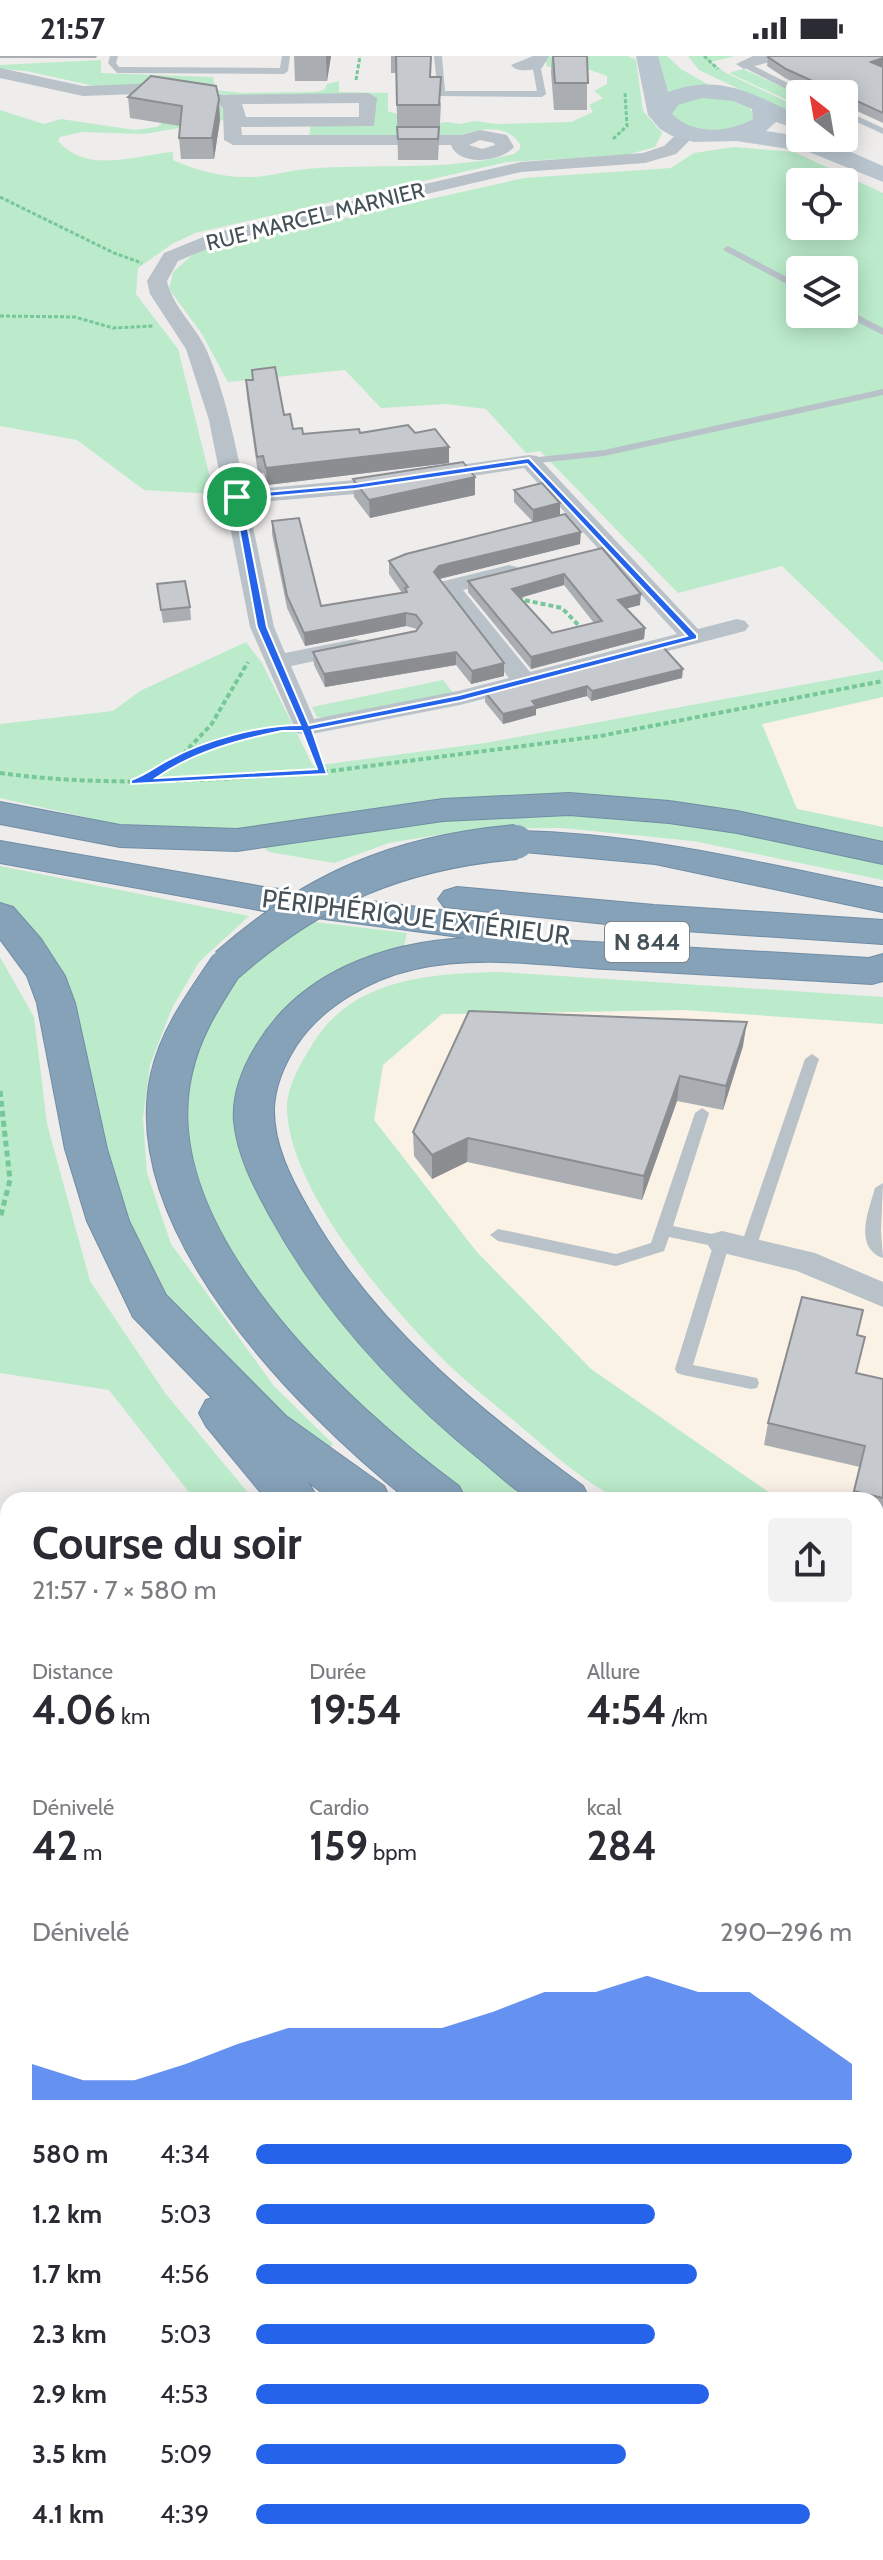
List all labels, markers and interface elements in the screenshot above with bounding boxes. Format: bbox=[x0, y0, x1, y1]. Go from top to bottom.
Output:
text: 21:57 bbox=[40, 10, 105, 47]
north arrow bbox=[786, 80, 858, 152]
map controls bbox=[786, 80, 858, 328]
button: locate bbox=[786, 168, 858, 240]
street label: RUE MARCEL MARNIER bbox=[203, 176, 427, 257]
button: layers bbox=[786, 256, 858, 328]
pin bbox=[203, 463, 271, 531]
icon: arrive bbox=[215, 475, 259, 519]
street label: PÉRIPHÉRIQUE EXTÉRIEUR bbox=[260, 882, 572, 952]
road number: N 844 bbox=[605, 922, 689, 962]
text: Course du soir bbox=[32, 1517, 302, 1570]
button: share bbox=[768, 1518, 852, 1602]
text: 21:57 · 7 × 580 m bbox=[32, 1574, 217, 1606]
text: Distance bbox=[32, 1658, 113, 1685]
text: Durée bbox=[309, 1658, 366, 1685]
text: Allure bbox=[587, 1658, 640, 1685]
text: 4.06 bbox=[32, 1685, 116, 1734]
text: 19:54 bbox=[309, 1685, 402, 1734]
text: 4:54 bbox=[587, 1685, 667, 1734]
text: km bbox=[116, 1703, 150, 1730]
text: /km bbox=[667, 1703, 708, 1730]
text: Dénivelé bbox=[32, 1794, 114, 1821]
text: Cardio bbox=[309, 1794, 369, 1821]
text: kcal bbox=[587, 1794, 622, 1821]
text: 42 bbox=[32, 1821, 78, 1870]
text: 159 bbox=[309, 1821, 368, 1870]
text: 284 bbox=[587, 1821, 657, 1870]
text: m bbox=[78, 1839, 102, 1866]
text: bpm bbox=[368, 1839, 417, 1866]
text: Dénivelé bbox=[32, 1916, 129, 1948]
text: 290–296 m bbox=[720, 1916, 852, 1948]
text: 580 m bbox=[32, 2138, 108, 2170]
text: 4:34 bbox=[160, 2138, 210, 2170]
text: 1.2 km bbox=[32, 2198, 102, 2230]
text: 5:03 bbox=[160, 2198, 212, 2230]
text: 1.7 km bbox=[32, 2258, 102, 2290]
text: 4:56 bbox=[160, 2258, 209, 2290]
text: 2.3 km bbox=[32, 2318, 107, 2350]
text: 5:03 bbox=[160, 2318, 212, 2350]
text: 2.9 km bbox=[32, 2378, 107, 2410]
text: 4:53 bbox=[160, 2378, 209, 2410]
text: 3.5 km bbox=[32, 2438, 107, 2470]
text: 5:09 bbox=[160, 2438, 212, 2470]
text: 4.1 km bbox=[32, 2498, 104, 2530]
text: 4:39 bbox=[160, 2498, 209, 2530]

